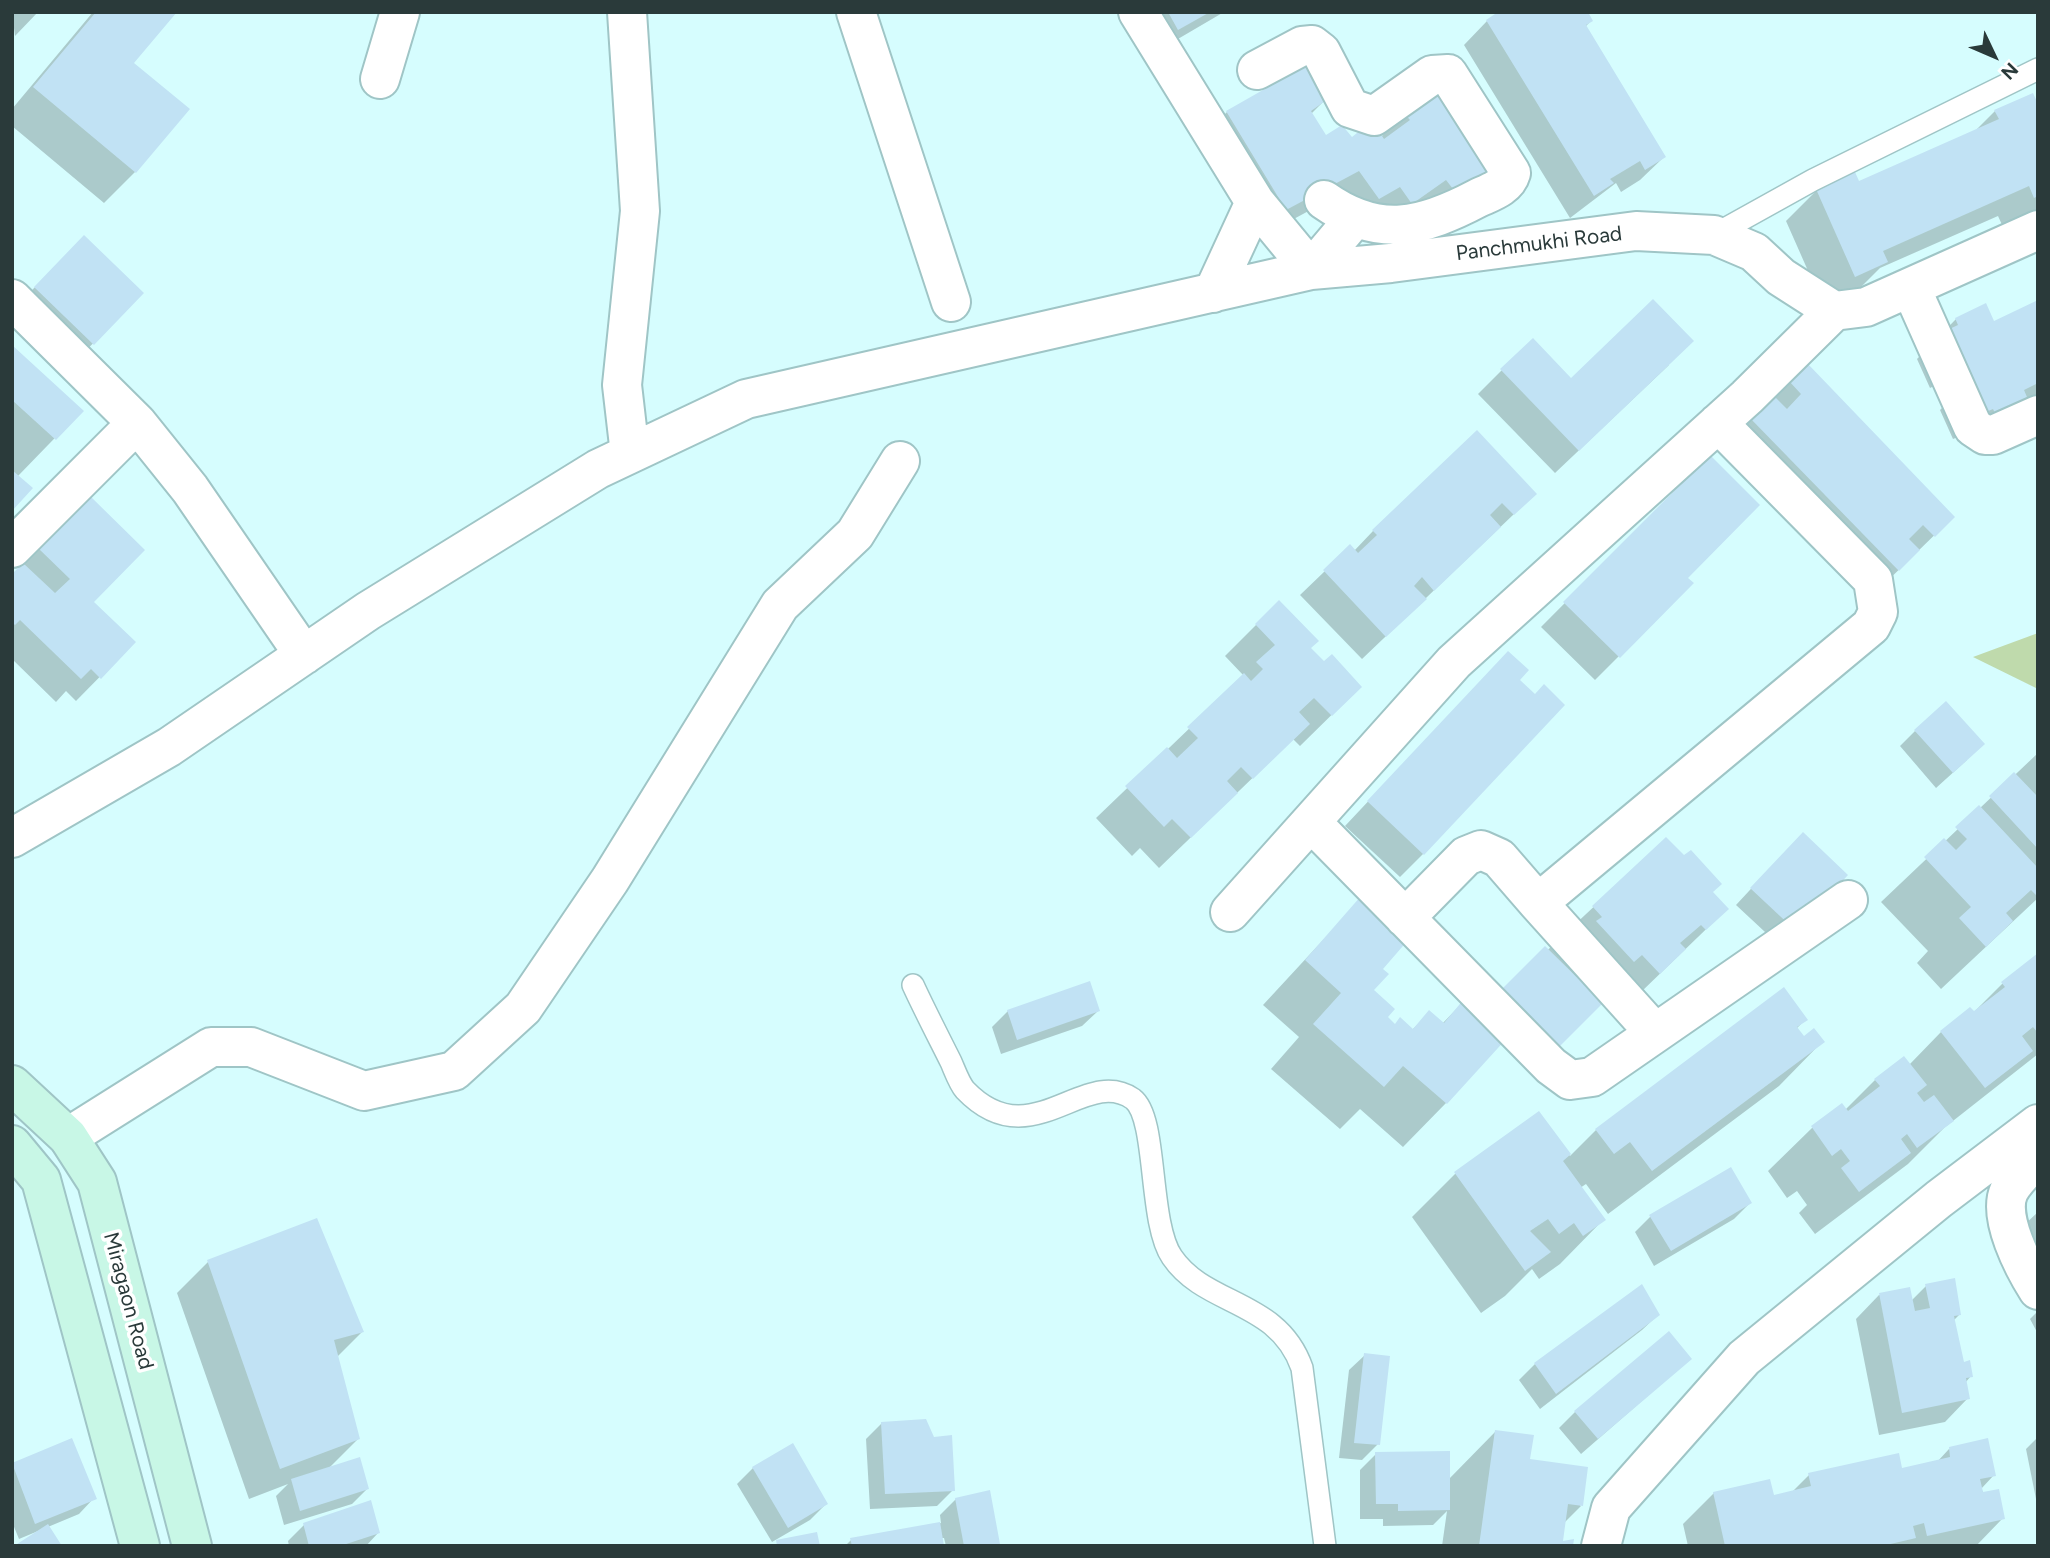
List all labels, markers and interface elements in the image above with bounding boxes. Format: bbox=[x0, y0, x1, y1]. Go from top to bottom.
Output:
north arrow bbox=[1959, 21, 2029, 91]
text: N bbox=[1996, 58, 2023, 84]
street label: Panchmukhi Road bbox=[1454, 221, 1624, 267]
street label: Miragaon Road bbox=[98, 1230, 158, 1372]

